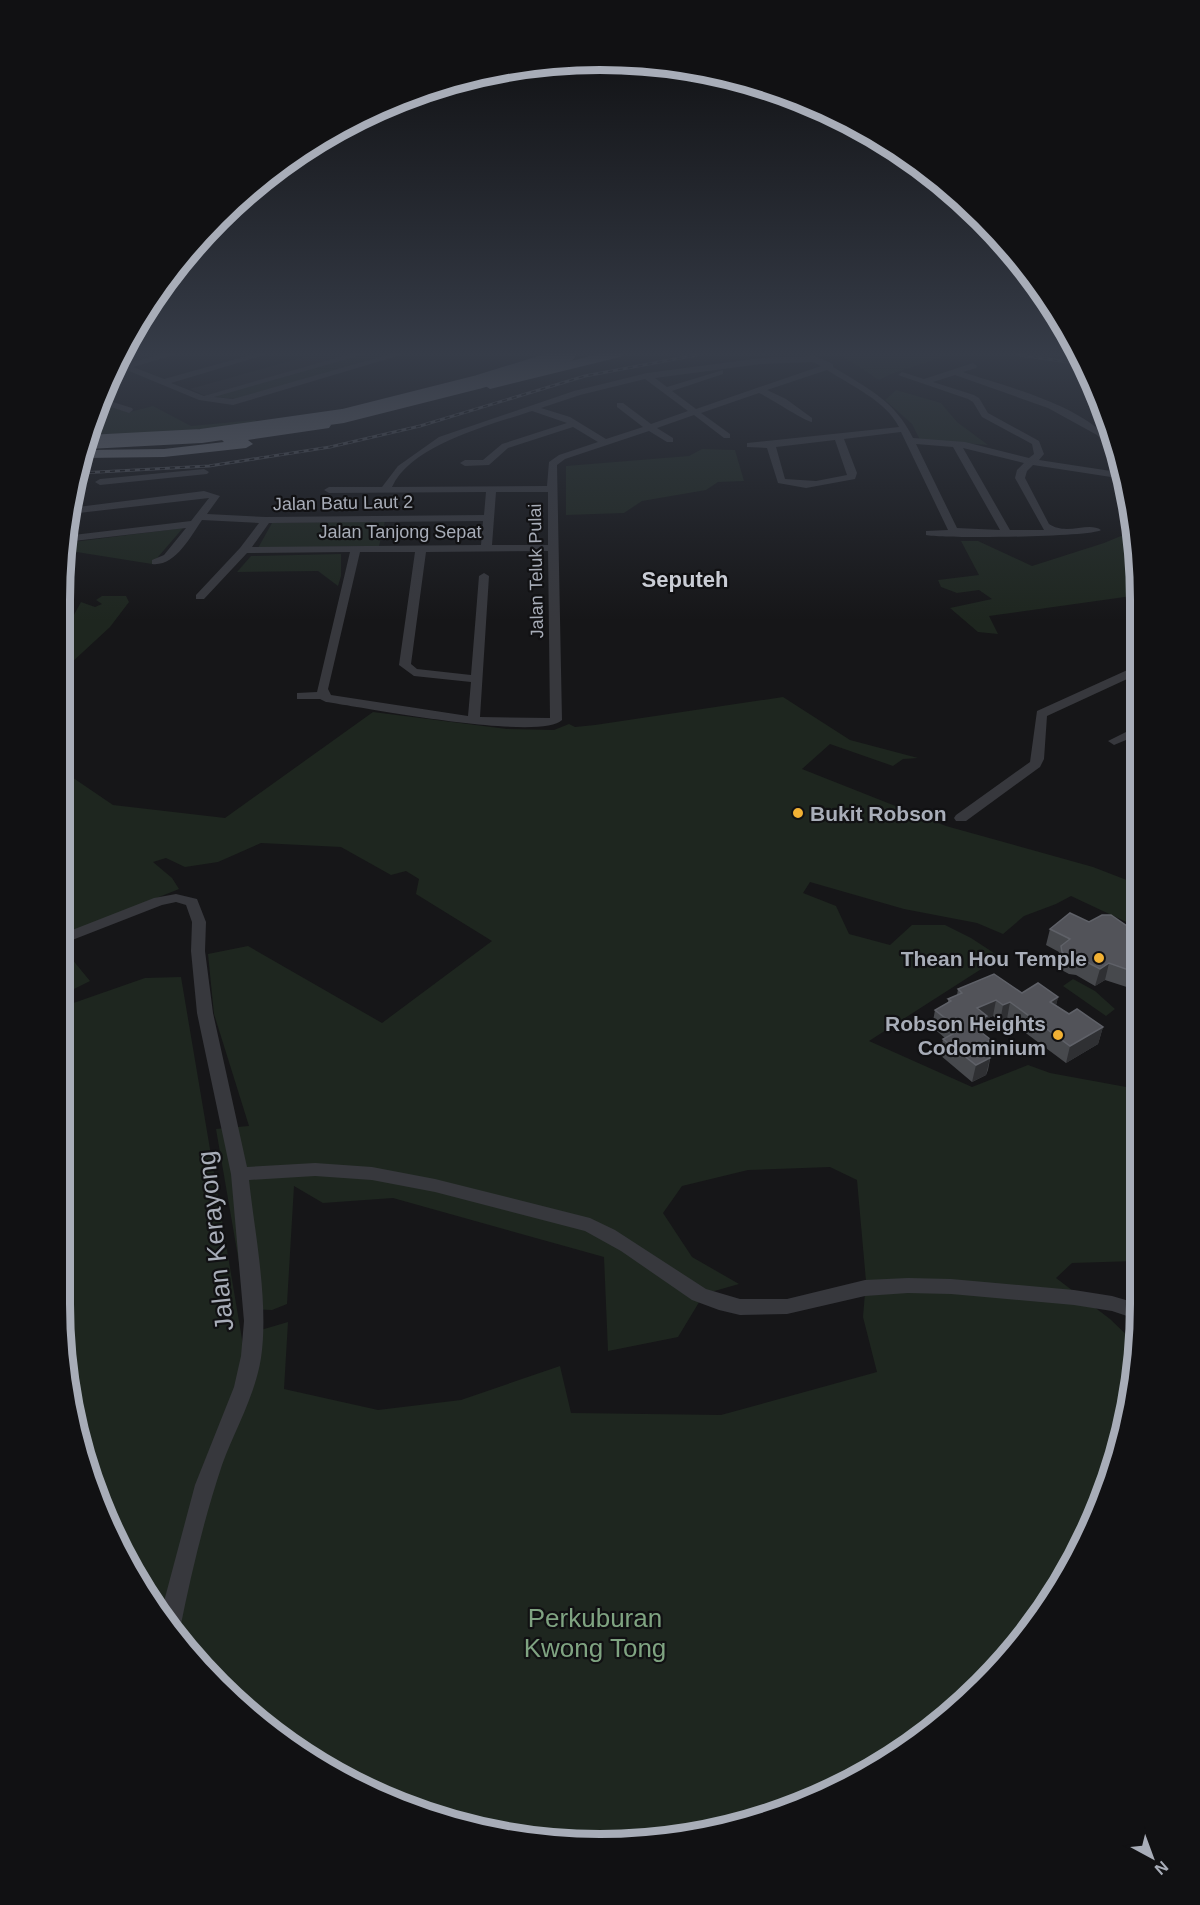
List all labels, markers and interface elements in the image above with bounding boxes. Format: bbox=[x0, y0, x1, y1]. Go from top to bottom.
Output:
street label: Jalan Batu Laut 2 bbox=[273, 492, 413, 514]
street label: Jalan Teluk Pulai bbox=[525, 503, 547, 639]
street label: Jalan Tanjong Sepat bbox=[319, 522, 481, 542]
district label: Seputeh bbox=[642, 567, 728, 592]
place label: Bukit Robson bbox=[810, 802, 947, 825]
marker: Bukit Robson bbox=[791, 806, 805, 820]
place label: Thean Hou Temple bbox=[901, 947, 1087, 970]
marker: Thean Hou Temple bbox=[1092, 951, 1106, 965]
place label: Robson Heights Codominium bbox=[885, 1012, 1046, 1059]
marker: Robson Heights Codominium bbox=[1051, 1028, 1065, 1042]
street label: Jalan Kerayong bbox=[191, 1150, 239, 1332]
park label: Perkuburan Kwong Tong bbox=[524, 1603, 666, 1663]
north arrow bbox=[1122, 1827, 1182, 1887]
text: N bbox=[1152, 1858, 1171, 1878]

